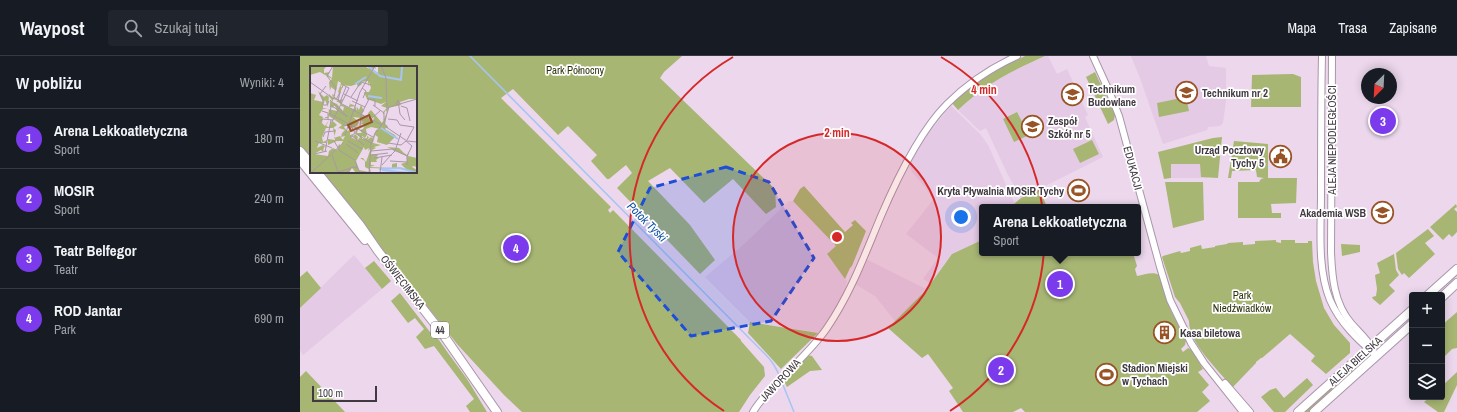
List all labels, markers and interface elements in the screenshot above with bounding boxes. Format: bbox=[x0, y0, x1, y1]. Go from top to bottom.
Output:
search box bbox=[108, 10, 388, 46]
text: Waypost bbox=[20, 15, 84, 41]
icon: search bbox=[122, 17, 144, 39]
text: Szukaj tutaj bbox=[154, 17, 218, 38]
text: Mapa bbox=[1287, 19, 1316, 37]
text: Trasa bbox=[1338, 19, 1367, 37]
text: Zapisane bbox=[1389, 19, 1437, 37]
park label: Park Północny bbox=[546, 63, 605, 77]
inset map bbox=[310, 66, 417, 173]
north arrow bbox=[1361, 68, 1397, 104]
text: W pobliżu bbox=[16, 71, 82, 94]
text: Wyniki: 4 bbox=[240, 74, 284, 91]
school or university icon: Technikum nr 2 bbox=[1173, 80, 1199, 106]
text: 4 min bbox=[971, 82, 997, 98]
school or university icon: Technikum Budowlane bbox=[1059, 82, 1085, 108]
place label: Technikum Budowlane bbox=[1088, 82, 1136, 109]
street label: ALEJA NIEPODLEGŁOŚCI bbox=[1325, 85, 1339, 196]
place label: Technikum nr 2 bbox=[1202, 86, 1268, 100]
pin: 3 bbox=[1370, 106, 1396, 136]
school or university icon: Zespół Szkół nr 5 bbox=[1020, 114, 1046, 140]
place label: Zespół Szkół nr 5 bbox=[1048, 114, 1091, 141]
text: Arena Lekkoatletyczna bbox=[54, 120, 187, 141]
text: 2 min bbox=[824, 125, 850, 141]
text: 1 bbox=[26, 130, 32, 147]
text: 180 m bbox=[254, 130, 284, 147]
text: Sport bbox=[54, 141, 79, 158]
place label: Urząd Pocztowy Tychy 5 bbox=[1195, 143, 1264, 170]
public building icon: Urząd Pocztowy Tychy 5 bbox=[1267, 143, 1293, 169]
street label: EDUKACJI bbox=[1120, 145, 1146, 191]
sports icon: Kryta Pływalnia MOSiR Tychy bbox=[1066, 178, 1092, 204]
text: MOSIR bbox=[54, 180, 94, 201]
place label: Kryta Pływalnia MOSiR Tychy bbox=[937, 184, 1064, 198]
text: 2 bbox=[26, 190, 32, 207]
text: 240 m bbox=[254, 190, 284, 207]
water label: Potok Tyski bbox=[623, 198, 671, 246]
school or university icon: Akademia WSB bbox=[1369, 200, 1395, 226]
text: Sport bbox=[54, 201, 79, 218]
popup bbox=[979, 204, 1141, 256]
place label: Akademia WSB bbox=[1300, 206, 1366, 220]
your location bbox=[951, 207, 971, 227]
text: Arena Lekkoatletyczna bbox=[993, 211, 1127, 232]
centre of rings bbox=[830, 230, 844, 244]
text: Sport bbox=[993, 232, 1019, 249]
pin: 4 bbox=[503, 233, 529, 263]
text: Teatr Belfegor bbox=[54, 240, 137, 261]
text: 3 bbox=[26, 250, 32, 267]
text: 660 m bbox=[254, 250, 284, 267]
street label: OŚWIĘCIMSKA bbox=[378, 252, 429, 313]
text: Teatr bbox=[54, 261, 78, 278]
pin: 1 bbox=[1047, 269, 1073, 299]
park label: Park Niedźwiadków bbox=[1213, 288, 1272, 315]
map controls bbox=[1409, 292, 1445, 400]
button: + bbox=[1409, 292, 1445, 328]
text: ROD Jantar bbox=[54, 300, 122, 321]
text: 4 bbox=[26, 310, 32, 327]
text: 690 m bbox=[254, 310, 284, 327]
building icon: Kasa biletowa bbox=[1152, 320, 1178, 346]
text: Park bbox=[54, 321, 76, 338]
road number: 44 bbox=[431, 322, 449, 338]
place label: Kasa biletowa bbox=[1180, 326, 1240, 340]
button: − bbox=[1409, 328, 1445, 364]
street label: ALEJA BIELSKA bbox=[1325, 333, 1385, 389]
street label: JAWOROWA bbox=[757, 355, 804, 404]
pin: 2 bbox=[988, 355, 1014, 385]
sports icon: Stadion Miejski w Tychach bbox=[1093, 361, 1119, 387]
place label: Stadion Miejski w Tychach bbox=[1122, 361, 1188, 388]
button: layers bbox=[1409, 364, 1445, 400]
scale bar bbox=[312, 384, 377, 403]
text: 100 m bbox=[318, 386, 343, 400]

